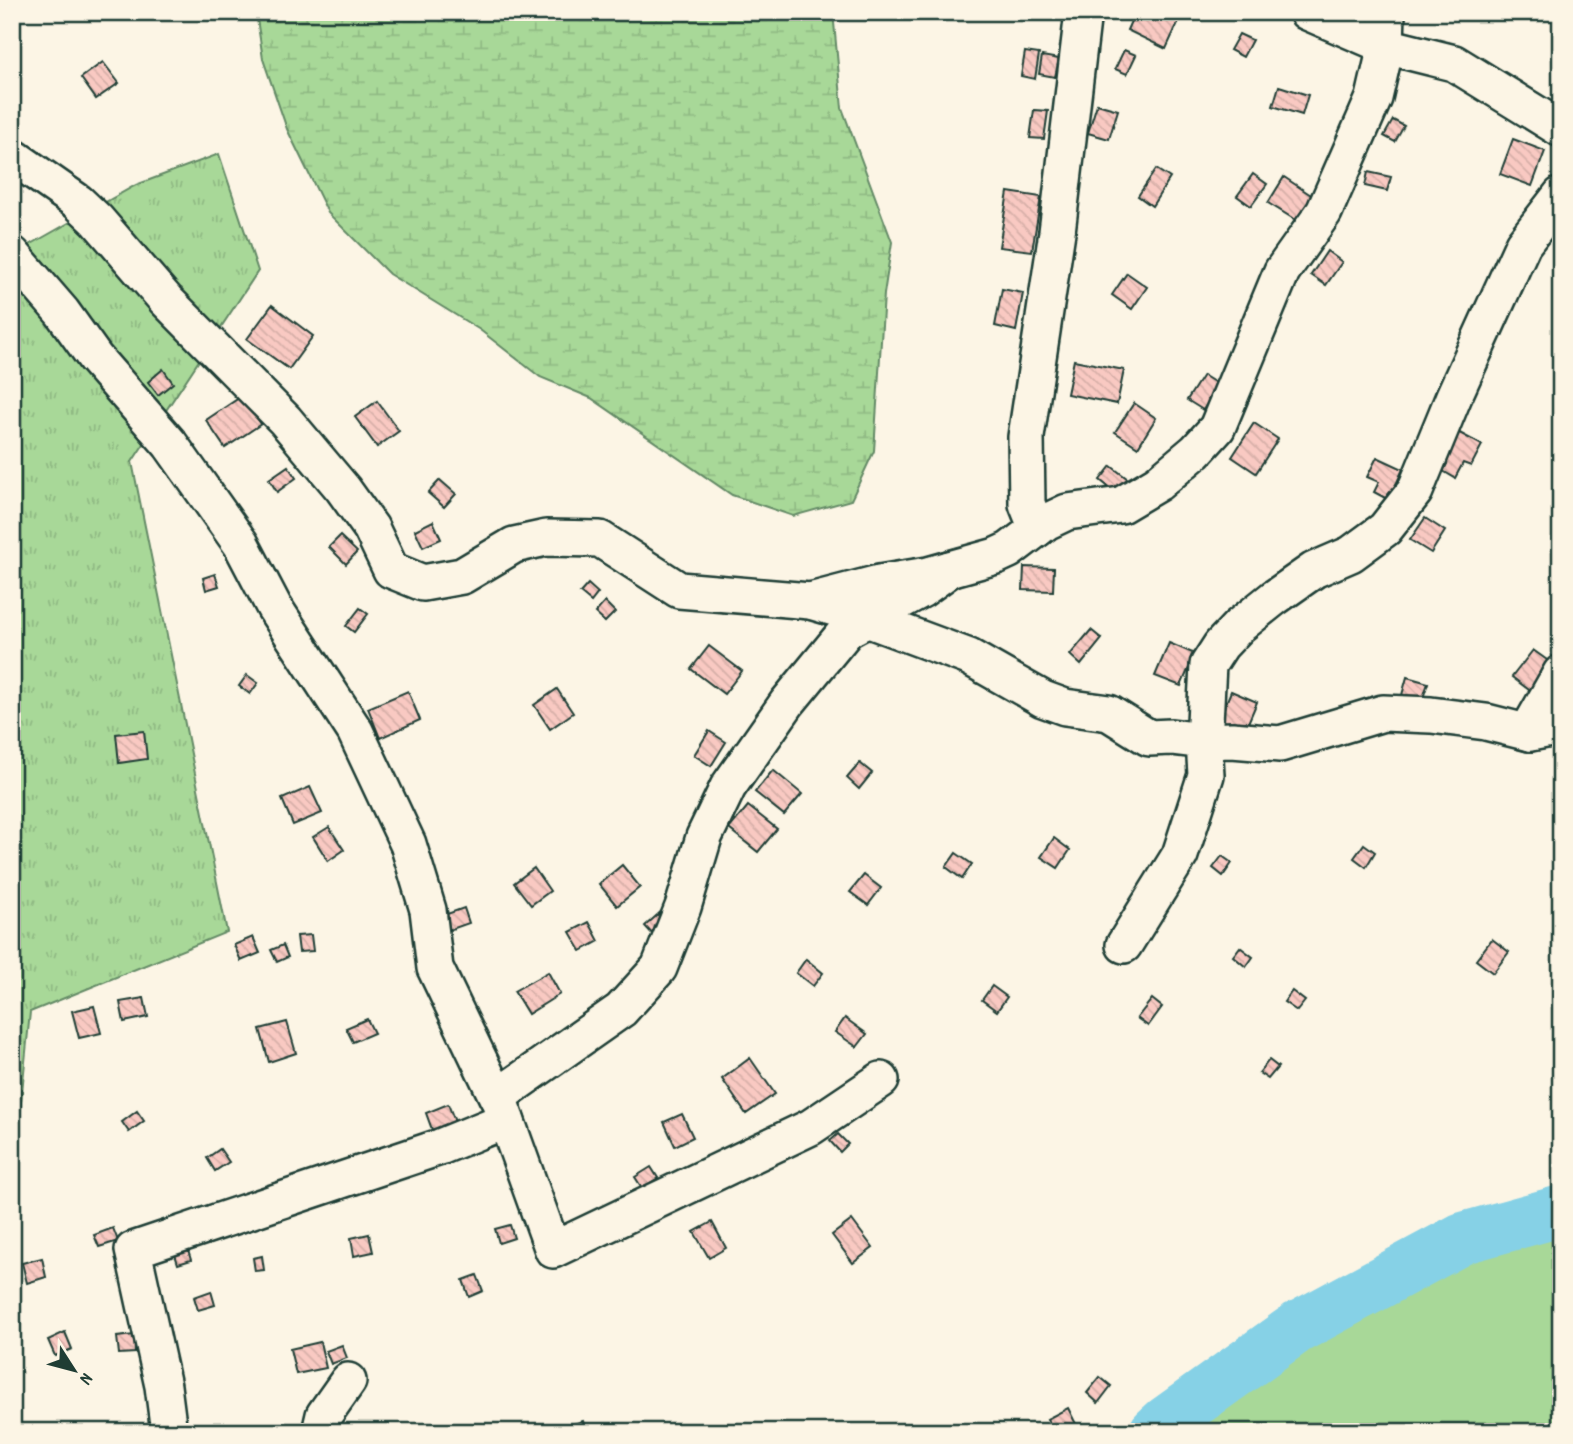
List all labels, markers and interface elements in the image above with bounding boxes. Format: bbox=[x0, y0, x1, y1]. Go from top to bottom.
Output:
north arrow bbox=[38, 1336, 108, 1406]
text: N bbox=[71, 1366, 99, 1390]

